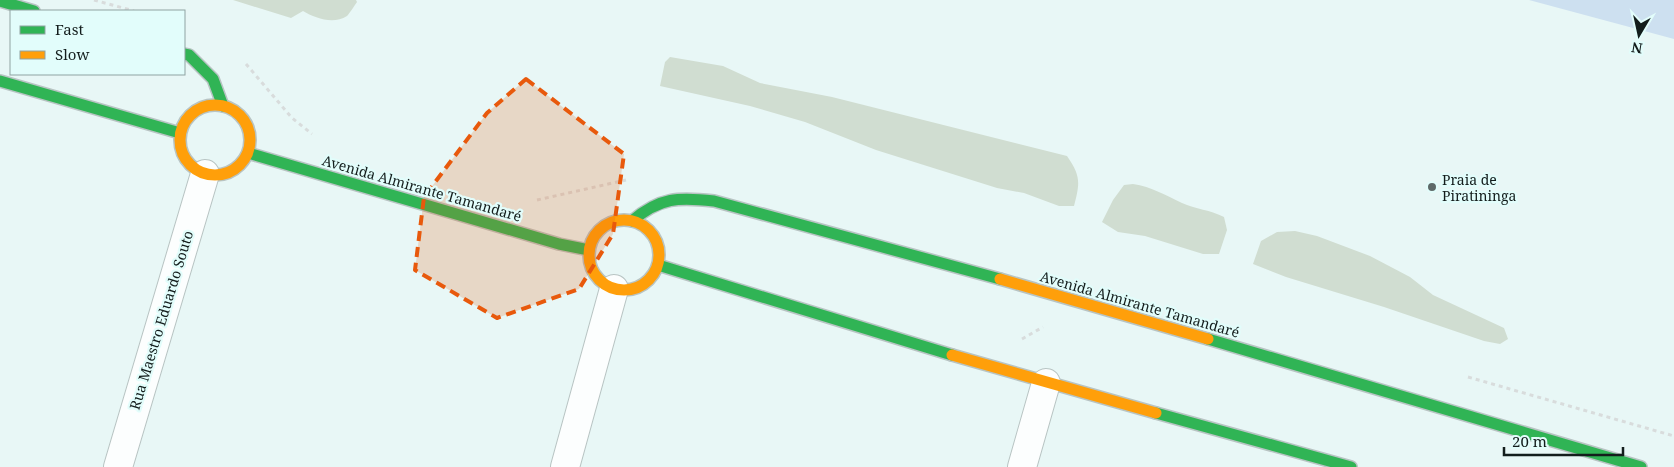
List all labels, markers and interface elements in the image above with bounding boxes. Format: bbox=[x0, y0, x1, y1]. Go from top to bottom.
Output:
legend bbox=[10, 10, 185, 75]
north arrow bbox=[1614, 10, 1664, 60]
text: Fast bbox=[55, 19, 84, 39]
text: N bbox=[1630, 38, 1644, 59]
text: Slow bbox=[55, 44, 89, 64]
street label: Avenida Almirante Tamandaré bbox=[320, 150, 524, 226]
place label: Praia de Piratininga bbox=[1442, 170, 1517, 205]
marker: Praia de Piratininga bbox=[1426, 181, 1438, 193]
street label: Rua Maestro Eduardo Souto bbox=[125, 228, 197, 412]
street label: Avenida Almirante Tamandaré bbox=[1038, 266, 1242, 342]
scale bar bbox=[1504, 424, 1623, 456]
text: 20 m bbox=[1512, 431, 1547, 451]

